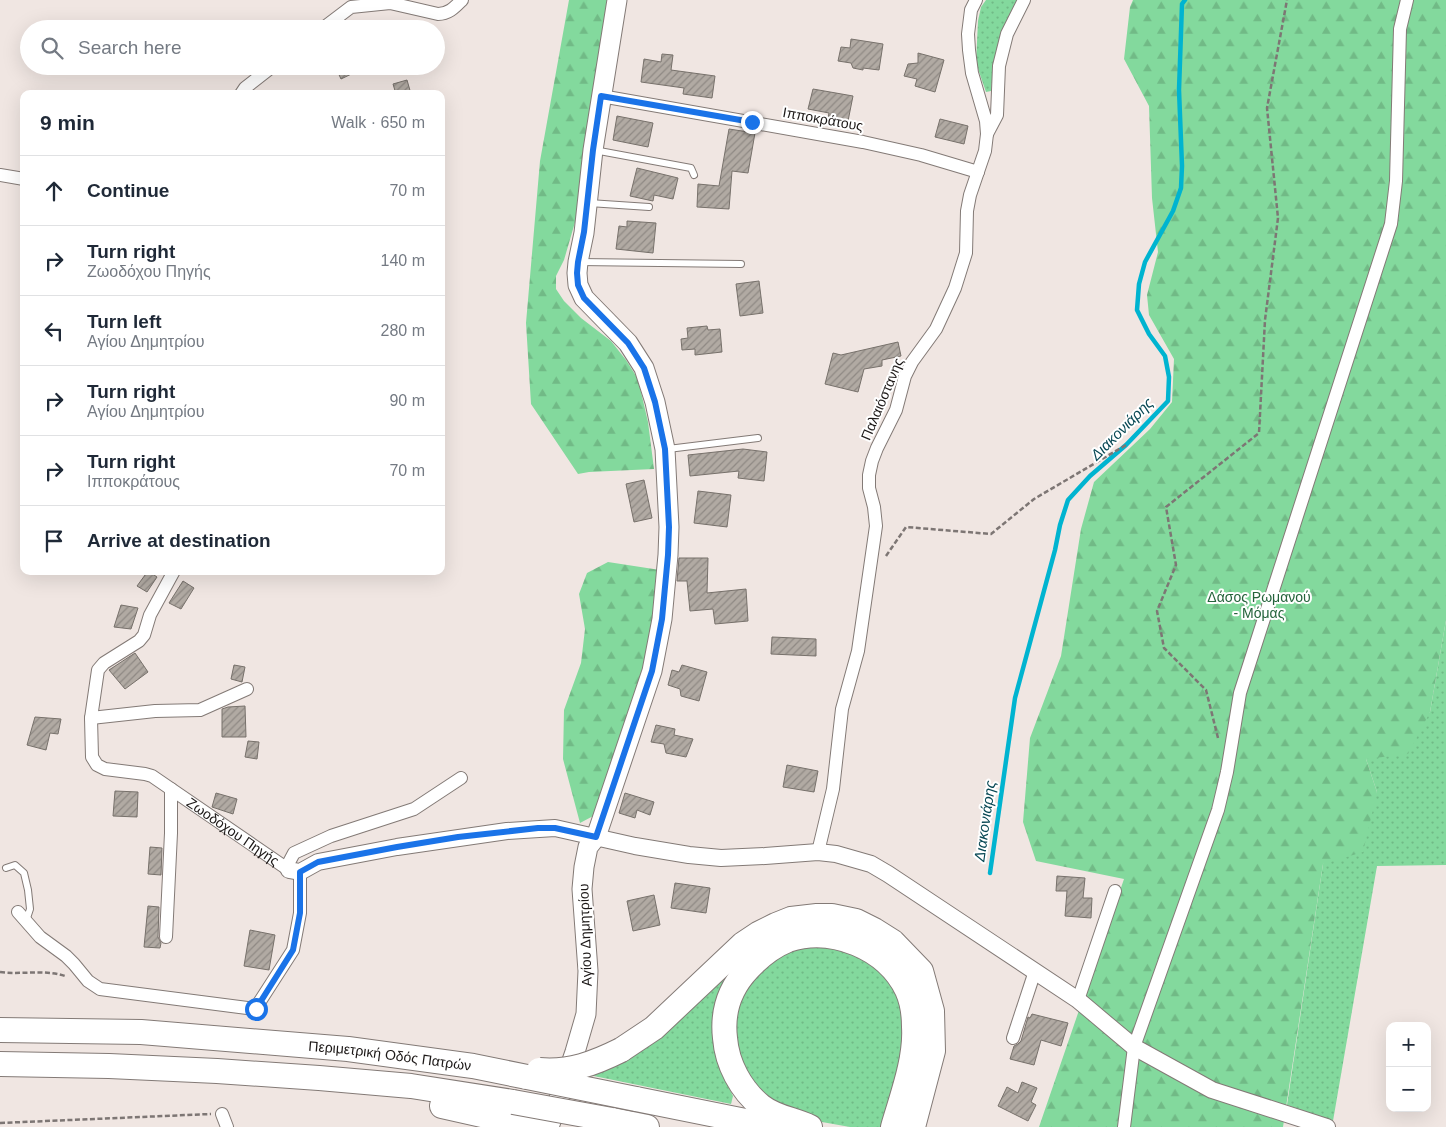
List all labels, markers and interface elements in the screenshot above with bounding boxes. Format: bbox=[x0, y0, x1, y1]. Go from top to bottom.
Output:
search box bbox=[20, 20, 445, 75]
icon: search bbox=[38, 34, 66, 62]
text: Search here bbox=[78, 37, 182, 58]
street label: Ιπποκράτους bbox=[782, 104, 865, 134]
text: 9 min bbox=[40, 111, 95, 134]
route end bbox=[741, 111, 764, 134]
text: Walk · 650 m bbox=[331, 114, 425, 131]
icon: ahead bbox=[40, 177, 68, 205]
text: Continue bbox=[87, 180, 169, 201]
text: 70 m bbox=[389, 182, 425, 199]
text: Turn right bbox=[87, 241, 175, 262]
icon: right bbox=[40, 247, 68, 275]
text: 140 m bbox=[381, 252, 425, 269]
text: Ζωοδόχου Πηγής bbox=[87, 263, 211, 280]
text: Turn left bbox=[87, 311, 162, 332]
icon: left bbox=[40, 317, 68, 345]
text: 280 m bbox=[381, 322, 425, 339]
text: Αγίου Δημητρίου bbox=[87, 333, 204, 350]
street label: Παλαιόστανης bbox=[858, 355, 907, 442]
text: Turn right bbox=[87, 381, 175, 402]
icon: right bbox=[40, 387, 68, 415]
text: 90 m bbox=[389, 392, 425, 409]
water label: Διακονιάρης bbox=[1086, 393, 1157, 464]
text: Αγίου Δημητρίου bbox=[87, 403, 204, 420]
text: Turn right bbox=[87, 451, 175, 472]
icon: right bbox=[40, 457, 68, 485]
text: 70 m bbox=[389, 462, 425, 479]
text: Ιπποκράτους bbox=[87, 473, 180, 490]
icon: arrive bbox=[40, 527, 68, 555]
text: Arrive at destination bbox=[87, 530, 271, 551]
park label: Δάσος Ρωμανού - Μόμας bbox=[1207, 589, 1311, 621]
water label: Διακονιάρης bbox=[970, 779, 999, 863]
street label: Ζωοδόχου Πηγής bbox=[184, 794, 282, 869]
street label: Αγίου Δημητρίου bbox=[575, 883, 595, 987]
route start bbox=[245, 998, 268, 1021]
map controls bbox=[1386, 1022, 1431, 1112]
button: + bbox=[1386, 1022, 1431, 1067]
street label: Περιμετρική Οδός Πατρών bbox=[308, 1038, 472, 1074]
button: − bbox=[1386, 1067, 1431, 1112]

